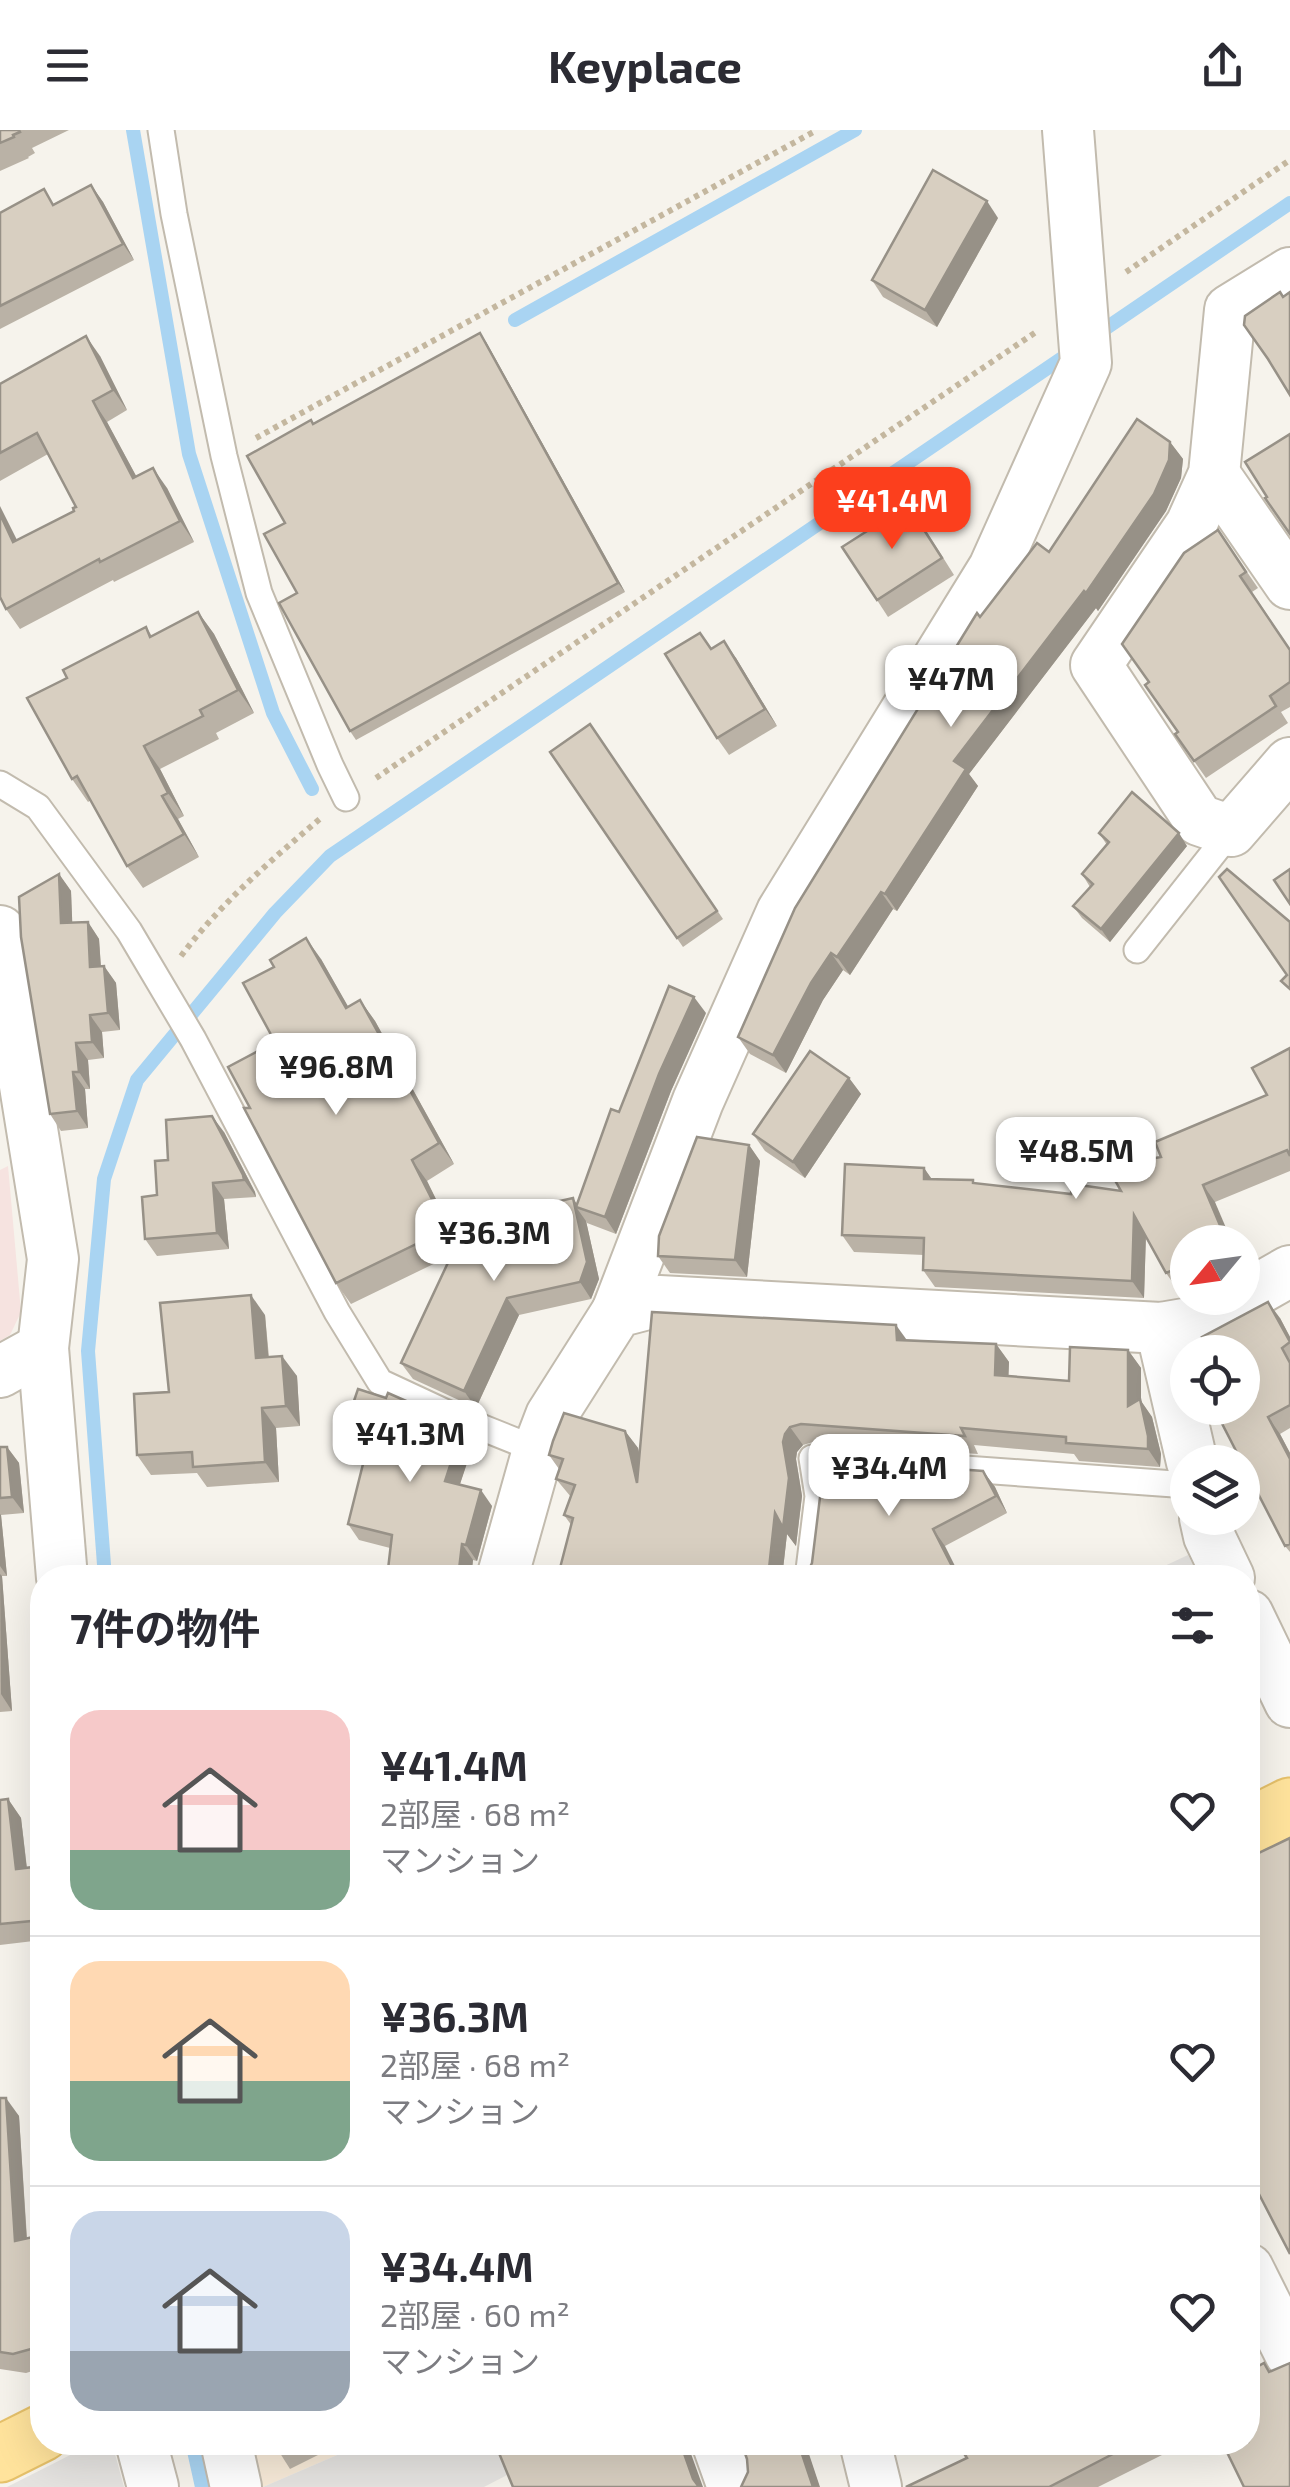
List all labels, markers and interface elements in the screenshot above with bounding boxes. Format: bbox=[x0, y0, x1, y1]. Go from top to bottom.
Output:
icon: menu bbox=[40, 38, 95, 93]
text: Keyplace bbox=[548, 38, 742, 92]
icon: share bbox=[1195, 38, 1250, 93]
pin: ¥41.4M bbox=[811, 467, 973, 552]
text: ¥41.4M bbox=[836, 480, 948, 518]
pin: ¥47M bbox=[892, 645, 1010, 730]
text: ¥47M bbox=[907, 658, 995, 696]
pin: ¥96.8M bbox=[255, 1033, 417, 1118]
text: ¥96.8M bbox=[278, 1046, 394, 1084]
pin: ¥48.5M bbox=[995, 1117, 1157, 1202]
text: ¥48.5M bbox=[1018, 1130, 1134, 1168]
pin: ¥36.3M bbox=[413, 1199, 575, 1284]
text: ¥36.3M bbox=[437, 1212, 551, 1250]
north arrow bbox=[1170, 1225, 1260, 1315]
map controls bbox=[1170, 1225, 1260, 1535]
button: locate bbox=[1170, 1335, 1260, 1425]
pin: ¥41.3M bbox=[329, 1400, 491, 1485]
text: ¥41.3M bbox=[355, 1413, 465, 1451]
pin: ¥34.4M bbox=[808, 1434, 970, 1519]
button: layers bbox=[1170, 1445, 1260, 1535]
text: ¥34.4M bbox=[830, 1447, 948, 1485]
icon: filters bbox=[1165, 1598, 1220, 1653]
text: 7件の物件 bbox=[70, 1602, 260, 1652]
text: ¥41.4M bbox=[380, 1739, 528, 1789]
icon: home bbox=[150, 1750, 270, 1870]
icon: heart bbox=[1165, 1783, 1220, 1838]
text: 2部屋 · 68 m² bbox=[380, 1794, 570, 1832]
text: マンション bbox=[380, 1840, 540, 1878]
text: ¥36.3M bbox=[380, 1990, 529, 2040]
icon: home bbox=[150, 2001, 270, 2121]
icon: heart bbox=[1165, 2034, 1220, 2089]
text: 2部屋 · 68 m² bbox=[380, 2045, 570, 2083]
text: マンション bbox=[380, 2091, 540, 2129]
text: ¥34.4M bbox=[380, 2240, 534, 2290]
icon: home bbox=[150, 2251, 270, 2371]
icon: heart bbox=[1165, 2284, 1220, 2339]
text: 2部屋 · 60 m² bbox=[380, 2295, 570, 2333]
text: マンション bbox=[380, 2341, 540, 2379]

